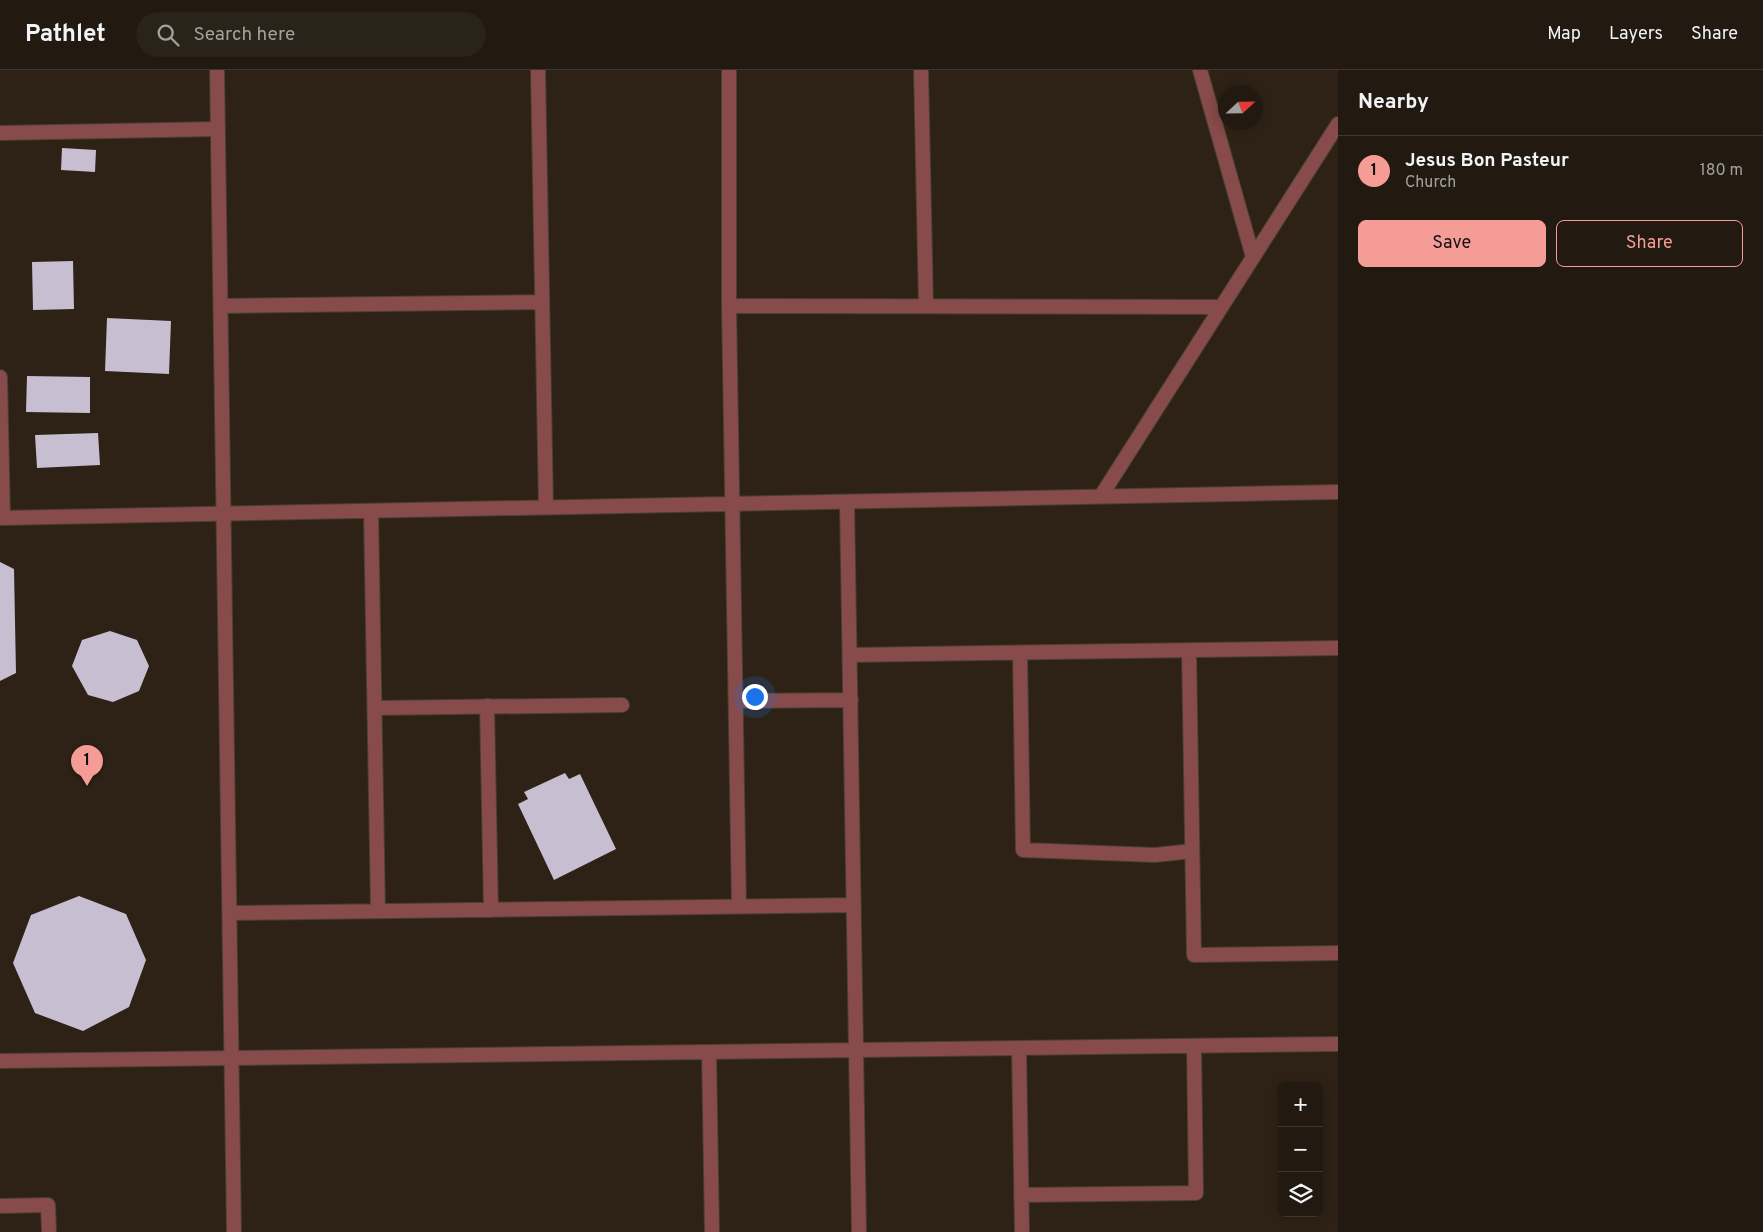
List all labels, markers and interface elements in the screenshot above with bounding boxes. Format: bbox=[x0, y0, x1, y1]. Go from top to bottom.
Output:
search box bbox=[136, 12, 486, 57]
text: Pathlet bbox=[25, 20, 106, 50]
icon: search bbox=[154, 21, 182, 49]
text: Search here bbox=[194, 23, 295, 47]
text: Map bbox=[1547, 23, 1581, 46]
text: Layers bbox=[1609, 23, 1663, 46]
text: Share bbox=[1691, 23, 1738, 46]
north arrow bbox=[1218, 85, 1263, 130]
text: Nearby bbox=[1358, 89, 1429, 116]
text: Jesus Bon Pasteur bbox=[1405, 149, 1569, 173]
text: 1 bbox=[1371, 161, 1377, 181]
text: 180 m bbox=[1700, 161, 1743, 181]
text: Church bbox=[1405, 173, 1456, 193]
button: Save bbox=[1358, 220, 1546, 267]
button: Share bbox=[1556, 220, 1743, 267]
your location bbox=[742, 684, 768, 710]
pin: 1 bbox=[71, 745, 103, 786]
map controls bbox=[1278, 1082, 1323, 1217]
button: + bbox=[1278, 1082, 1323, 1127]
button: − bbox=[1278, 1127, 1323, 1172]
button: layers bbox=[1278, 1172, 1323, 1217]

